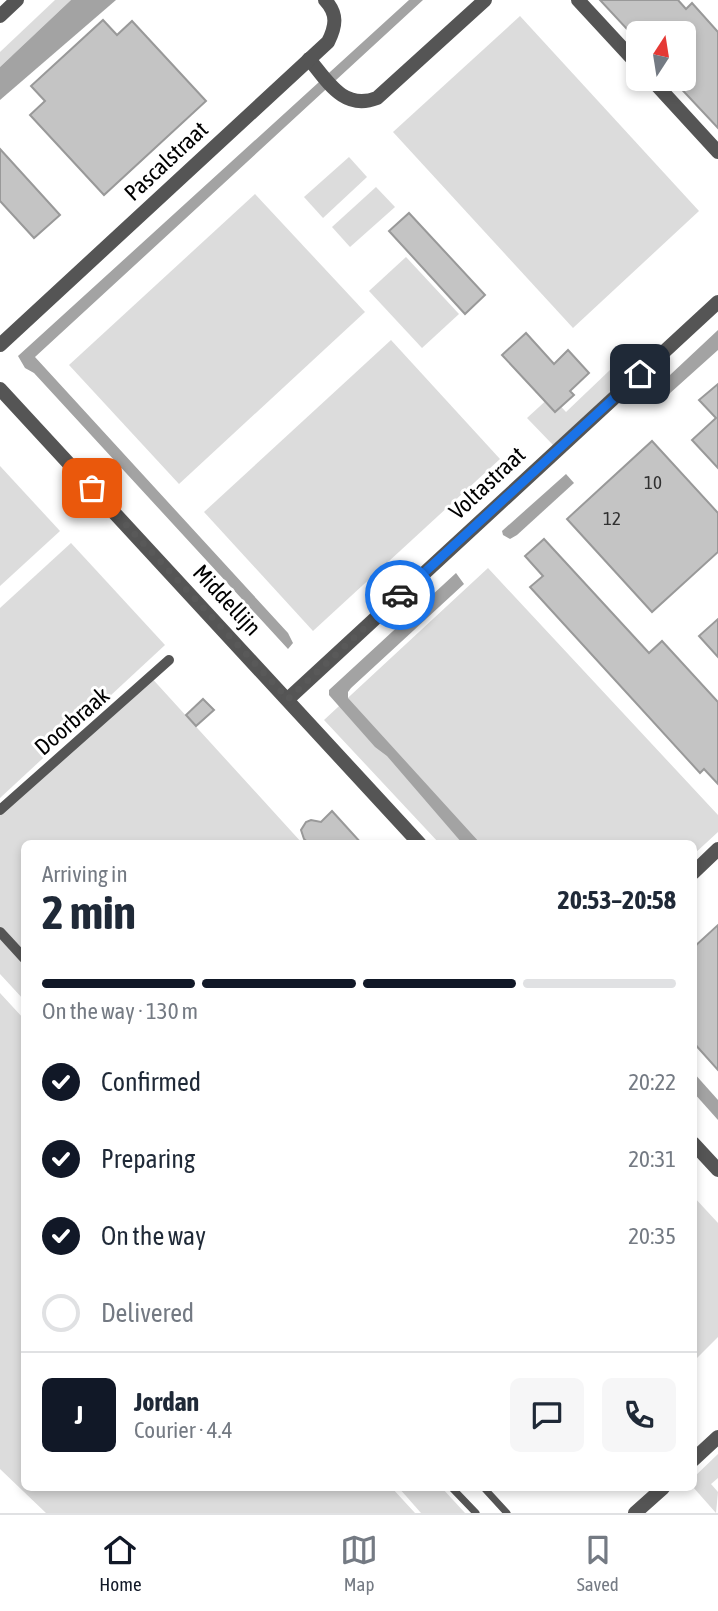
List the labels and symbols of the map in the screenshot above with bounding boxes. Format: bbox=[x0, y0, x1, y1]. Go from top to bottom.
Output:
north arrow bbox=[626, 21, 696, 91]
street label: Pascalstraat bbox=[119, 116, 213, 206]
pin bbox=[610, 344, 670, 404]
street label: Voltastraat bbox=[444, 441, 530, 525]
pin bbox=[62, 458, 122, 518]
house number: 10 bbox=[644, 471, 662, 493]
house number: 12 bbox=[603, 507, 621, 529]
street label: Middellijn bbox=[188, 559, 266, 641]
courier bbox=[365, 560, 435, 630]
street label: Doorbraak bbox=[29, 682, 115, 760]

